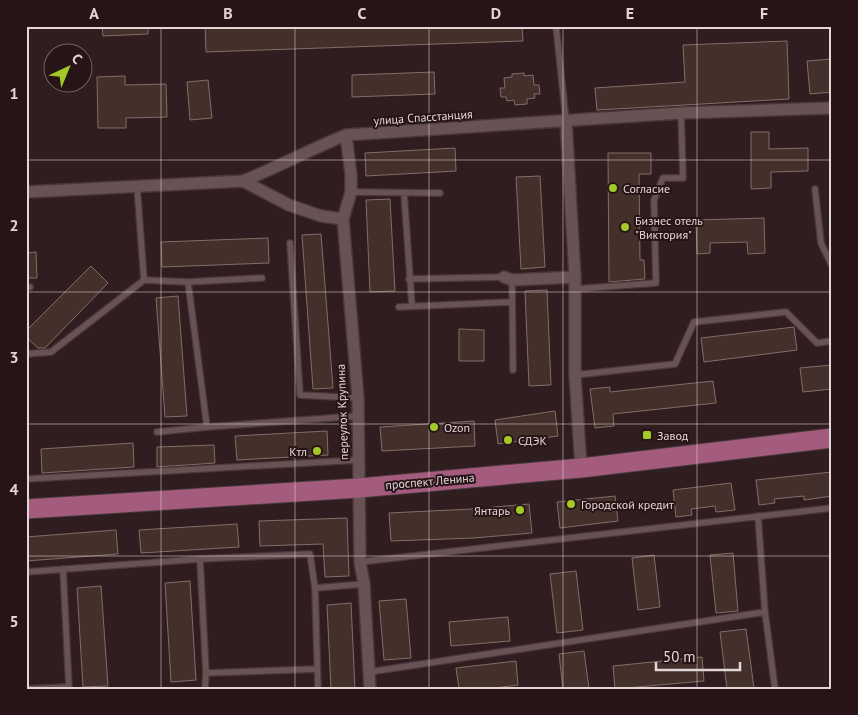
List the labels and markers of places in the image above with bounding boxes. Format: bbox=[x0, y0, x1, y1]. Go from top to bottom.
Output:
place label: Согласие bbox=[623, 181, 670, 196]
marker: Согласие bbox=[607, 182, 619, 194]
place label: Бизнес отель "Виктория" bbox=[635, 213, 703, 242]
marker: Бизнес отель "Виктория" bbox=[619, 221, 631, 233]
place label: Ozon bbox=[444, 420, 470, 435]
marker: Ozon bbox=[428, 421, 440, 433]
place label: Завод bbox=[657, 428, 689, 443]
marker: Завод bbox=[641, 429, 653, 441]
place label: СДЭК bbox=[518, 433, 547, 448]
marker: СДЭК bbox=[502, 434, 514, 446]
place label: Ктл bbox=[289, 444, 307, 459]
marker: Ктл bbox=[311, 445, 323, 457]
place label: Городской кредит bbox=[581, 497, 674, 512]
marker: Городской кредит bbox=[565, 498, 577, 510]
place label: Янтарь bbox=[474, 503, 510, 518]
marker: Янтарь bbox=[514, 504, 526, 516]

